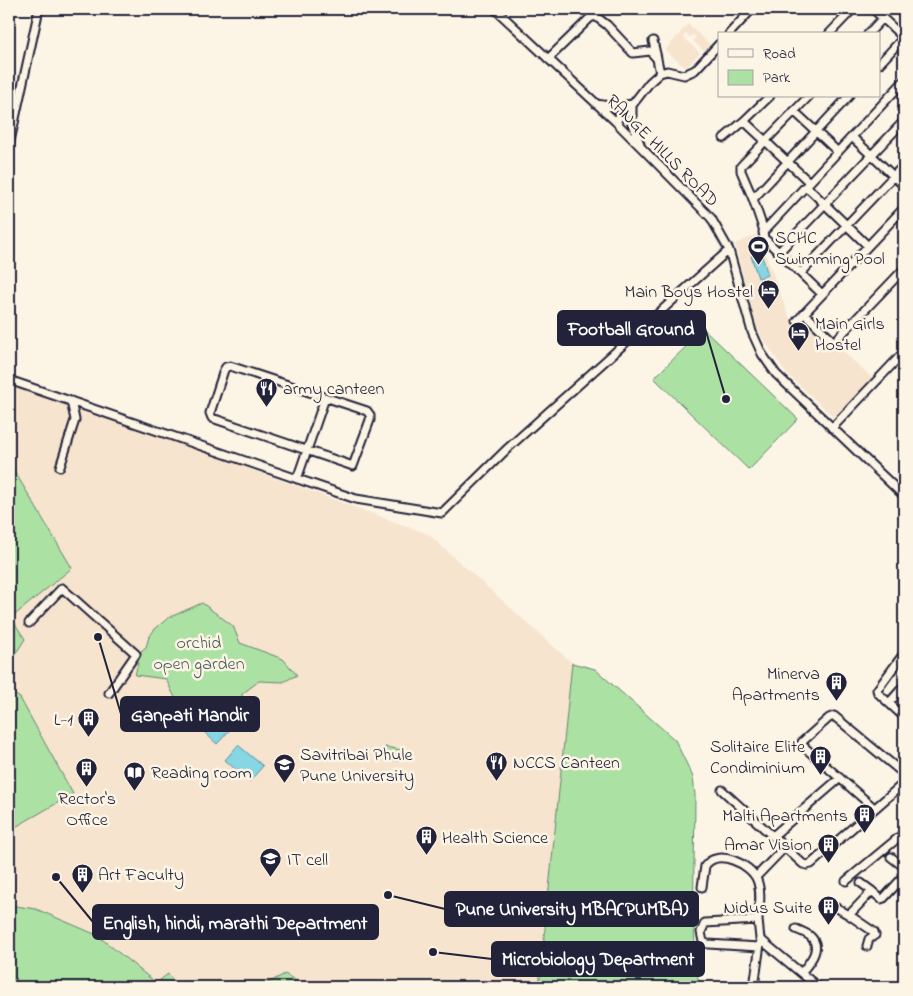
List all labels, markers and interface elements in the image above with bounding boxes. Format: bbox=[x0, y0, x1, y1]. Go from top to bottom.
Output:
legend bbox=[718, 32, 880, 98]
text: Road bbox=[763, 43, 796, 65]
text: Park bbox=[763, 67, 791, 89]
street label: RANGE HILLS ROAD bbox=[599, 89, 724, 214]
place label: SCHC Swimming Pool bbox=[775, 226, 885, 274]
sports icon: SCHC Swimming Pool bbox=[747, 235, 771, 266]
hotel icon: Main Boys Hostel bbox=[757, 279, 781, 310]
place label: Main Boys Hostel bbox=[624, 280, 753, 306]
callout: Football Ground bbox=[558, 311, 705, 345]
place label: Main Girls Hostel bbox=[815, 312, 885, 359]
text: Football Ground bbox=[567, 317, 695, 344]
hotel icon: Main Girls Hostel bbox=[787, 321, 811, 352]
restaurant icon: army canteen bbox=[255, 376, 279, 407]
place label: army canteen bbox=[283, 377, 385, 403]
park label: orchid open garden bbox=[153, 631, 245, 679]
place label: Minerva Apartments bbox=[732, 662, 820, 709]
building icon: Minerva Apartments bbox=[824, 671, 848, 702]
callout: Ganpati Mandir bbox=[121, 697, 259, 731]
text: Ganpati Mandir bbox=[131, 703, 250, 730]
building icon: L-1 bbox=[77, 707, 101, 738]
place label: L-1 bbox=[54, 708, 73, 734]
place label: Solitaire Elite Condiminium bbox=[710, 735, 806, 782]
place label: Savitribai Phule Pune University bbox=[300, 743, 414, 790]
building icon: Solitaire Elite Condiminium bbox=[809, 744, 833, 775]
restaurant icon: NCCS Canteen bbox=[485, 750, 509, 781]
place label: NCCS Canteen bbox=[513, 751, 620, 777]
school or university icon: Savitribai Phule Pune University bbox=[272, 752, 296, 783]
building icon: Rector's Office bbox=[75, 756, 99, 787]
library icon: Reading room bbox=[123, 760, 147, 791]
place label: Reading room bbox=[151, 761, 252, 788]
place label: Rector's Office bbox=[58, 787, 116, 834]
building icon: Malti Apartments bbox=[852, 803, 876, 834]
place label: Malti Apartments bbox=[722, 804, 848, 830]
building icon: Health Science bbox=[414, 825, 438, 856]
place label: Health Science bbox=[442, 826, 549, 852]
building icon: Amar Vision bbox=[816, 832, 840, 863]
place label: Amar Vision bbox=[724, 833, 812, 859]
school or university icon: IT cell bbox=[259, 847, 283, 878]
place label: IT cell bbox=[287, 848, 328, 874]
building icon: Art Faculty bbox=[70, 862, 94, 893]
place label: Art Faculty bbox=[98, 863, 184, 889]
callout: Pune University MBA(PUMBA) bbox=[445, 892, 698, 926]
building icon: Nidus Suite bbox=[816, 895, 840, 926]
place label: Nidus Suite bbox=[723, 896, 813, 922]
text: Pune University MBA(PUMBA) bbox=[456, 897, 689, 926]
callout: English, hindi, marathi Department bbox=[93, 905, 378, 939]
text: English, hindi, marathi Department bbox=[103, 911, 368, 940]
callout: Microbiology Department bbox=[492, 942, 704, 976]
text: Microbiology Department bbox=[502, 947, 695, 976]

